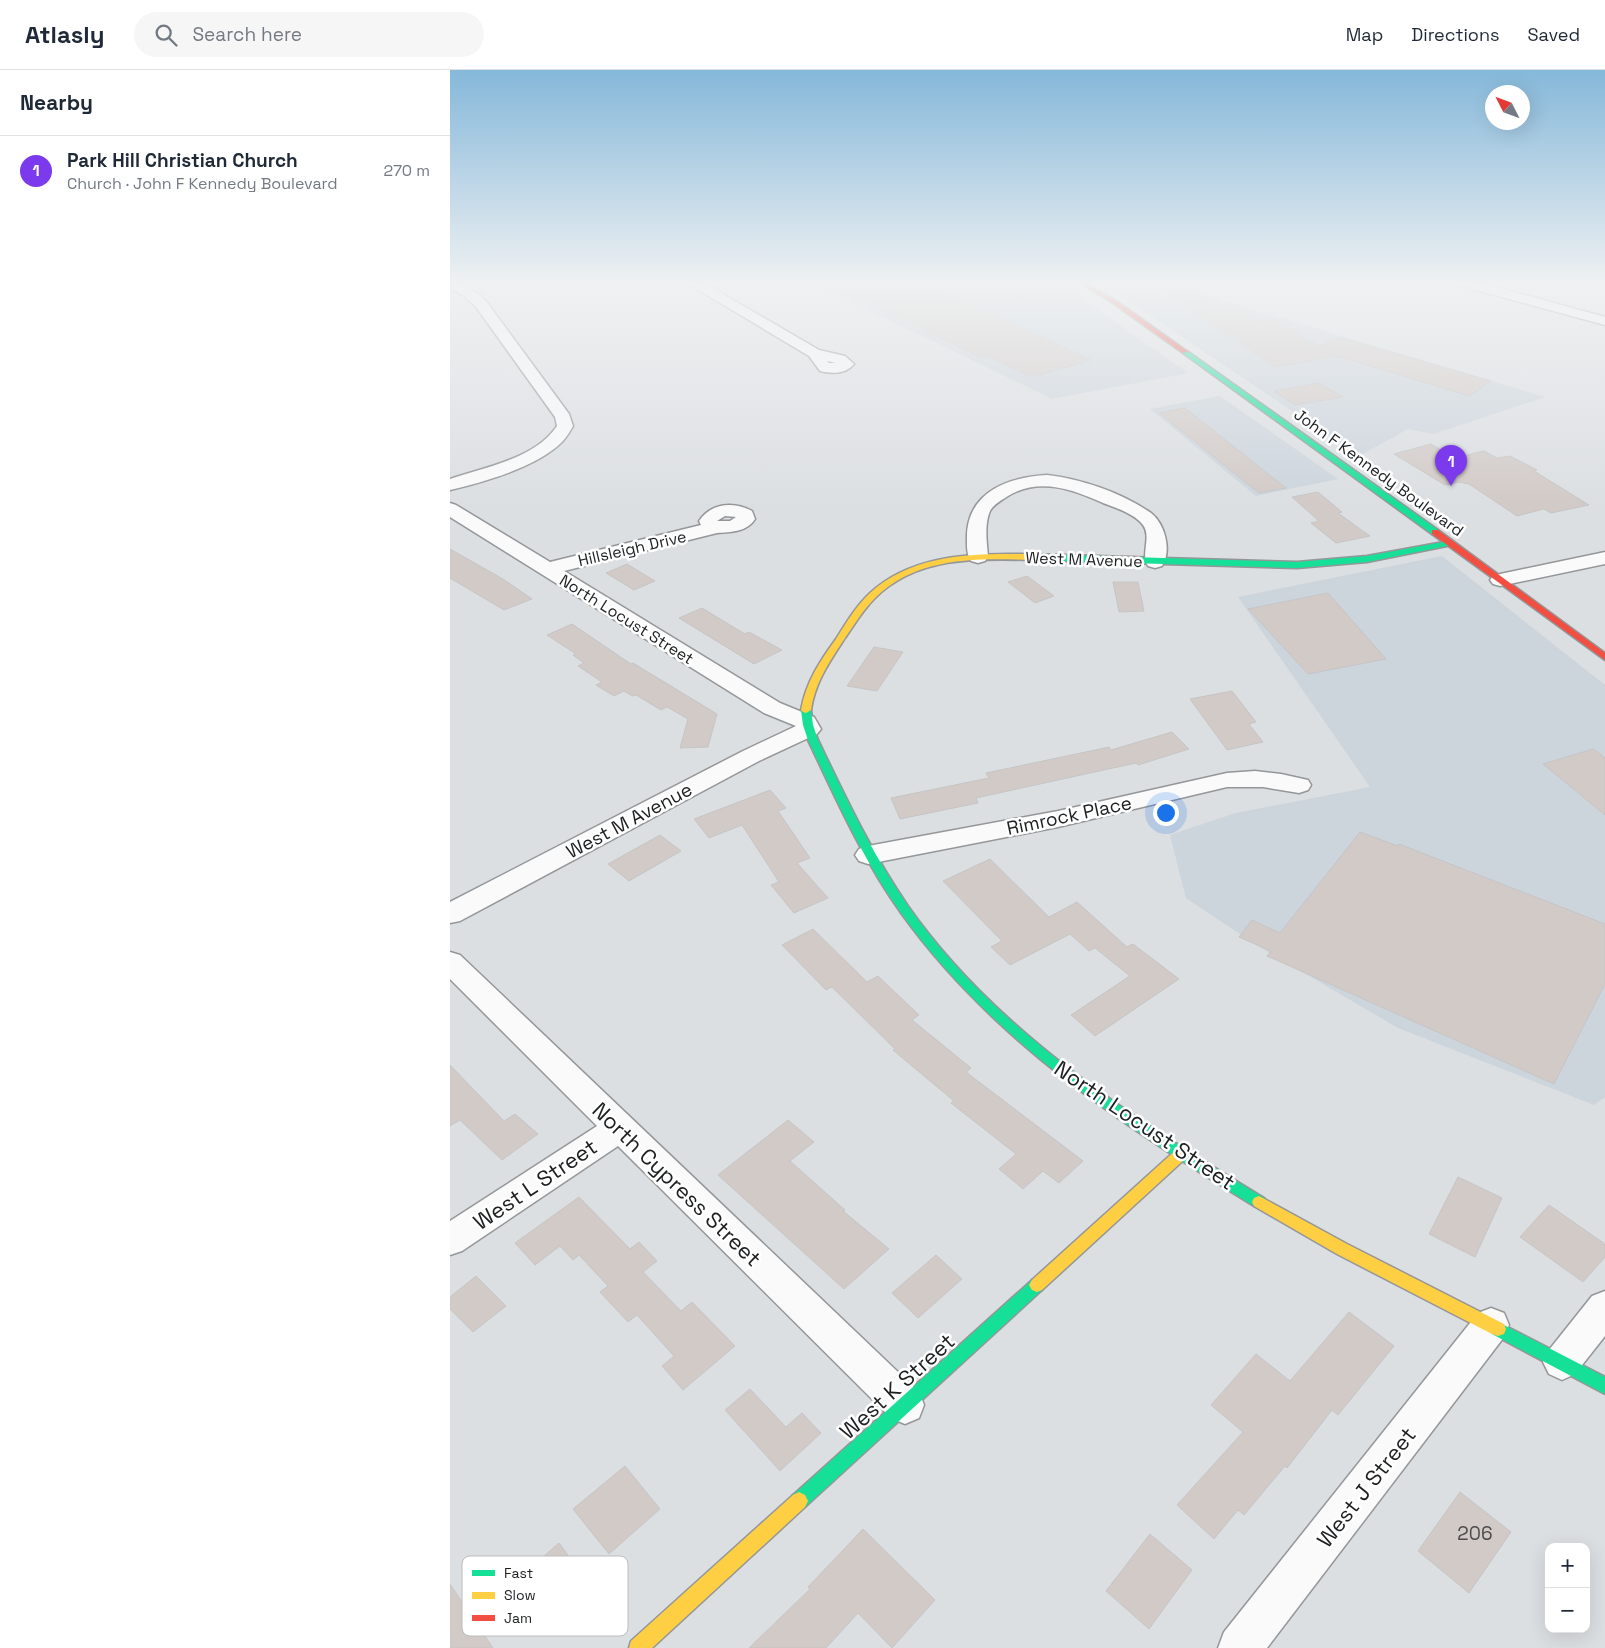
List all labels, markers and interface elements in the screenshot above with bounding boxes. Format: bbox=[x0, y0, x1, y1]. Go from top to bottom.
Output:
search box bbox=[134, 12, 484, 57]
text: Atlasly bbox=[25, 19, 104, 50]
icon: search bbox=[152, 21, 180, 49]
text: Search here bbox=[192, 22, 302, 47]
text: Map bbox=[1346, 23, 1383, 46]
text: Directions bbox=[1411, 23, 1500, 46]
text: Saved bbox=[1528, 23, 1580, 46]
north arrow bbox=[1485, 85, 1530, 130]
text: Nearby bbox=[20, 89, 93, 116]
text: Park Hill Christian Church bbox=[67, 148, 298, 173]
text: 1 bbox=[32, 160, 40, 181]
text: 270 m bbox=[383, 160, 430, 181]
text: Church · John F Kennedy Boulevard bbox=[67, 173, 338, 194]
street label: John F Kennedy Boulevard bbox=[1290, 404, 1468, 541]
pin: 1 bbox=[1435, 445, 1467, 486]
street label: Hillsleigh Drive bbox=[576, 526, 688, 571]
street label: West M Avenue bbox=[1025, 547, 1143, 572]
street label: North Locust Street bbox=[556, 570, 698, 669]
street label: West M Avenue bbox=[562, 777, 697, 864]
street label: Rimrock Place bbox=[1004, 790, 1134, 841]
your location bbox=[1153, 800, 1179, 826]
street label: North Locust Street bbox=[1049, 1054, 1241, 1196]
street label: North Cypress Street bbox=[587, 1096, 767, 1272]
street label: West L Street bbox=[468, 1132, 602, 1236]
street label: West K Street bbox=[834, 1327, 960, 1445]
street label: West J Street bbox=[1310, 1421, 1422, 1553]
house number: 206 bbox=[1457, 1521, 1493, 1546]
map controls bbox=[1545, 1543, 1590, 1633]
button: + bbox=[1545, 1543, 1590, 1588]
legend bbox=[462, 1556, 628, 1636]
text: Fast bbox=[504, 1564, 533, 1582]
text: Slow bbox=[504, 1586, 536, 1604]
button: − bbox=[1545, 1588, 1590, 1633]
text: Jam bbox=[504, 1609, 532, 1627]

